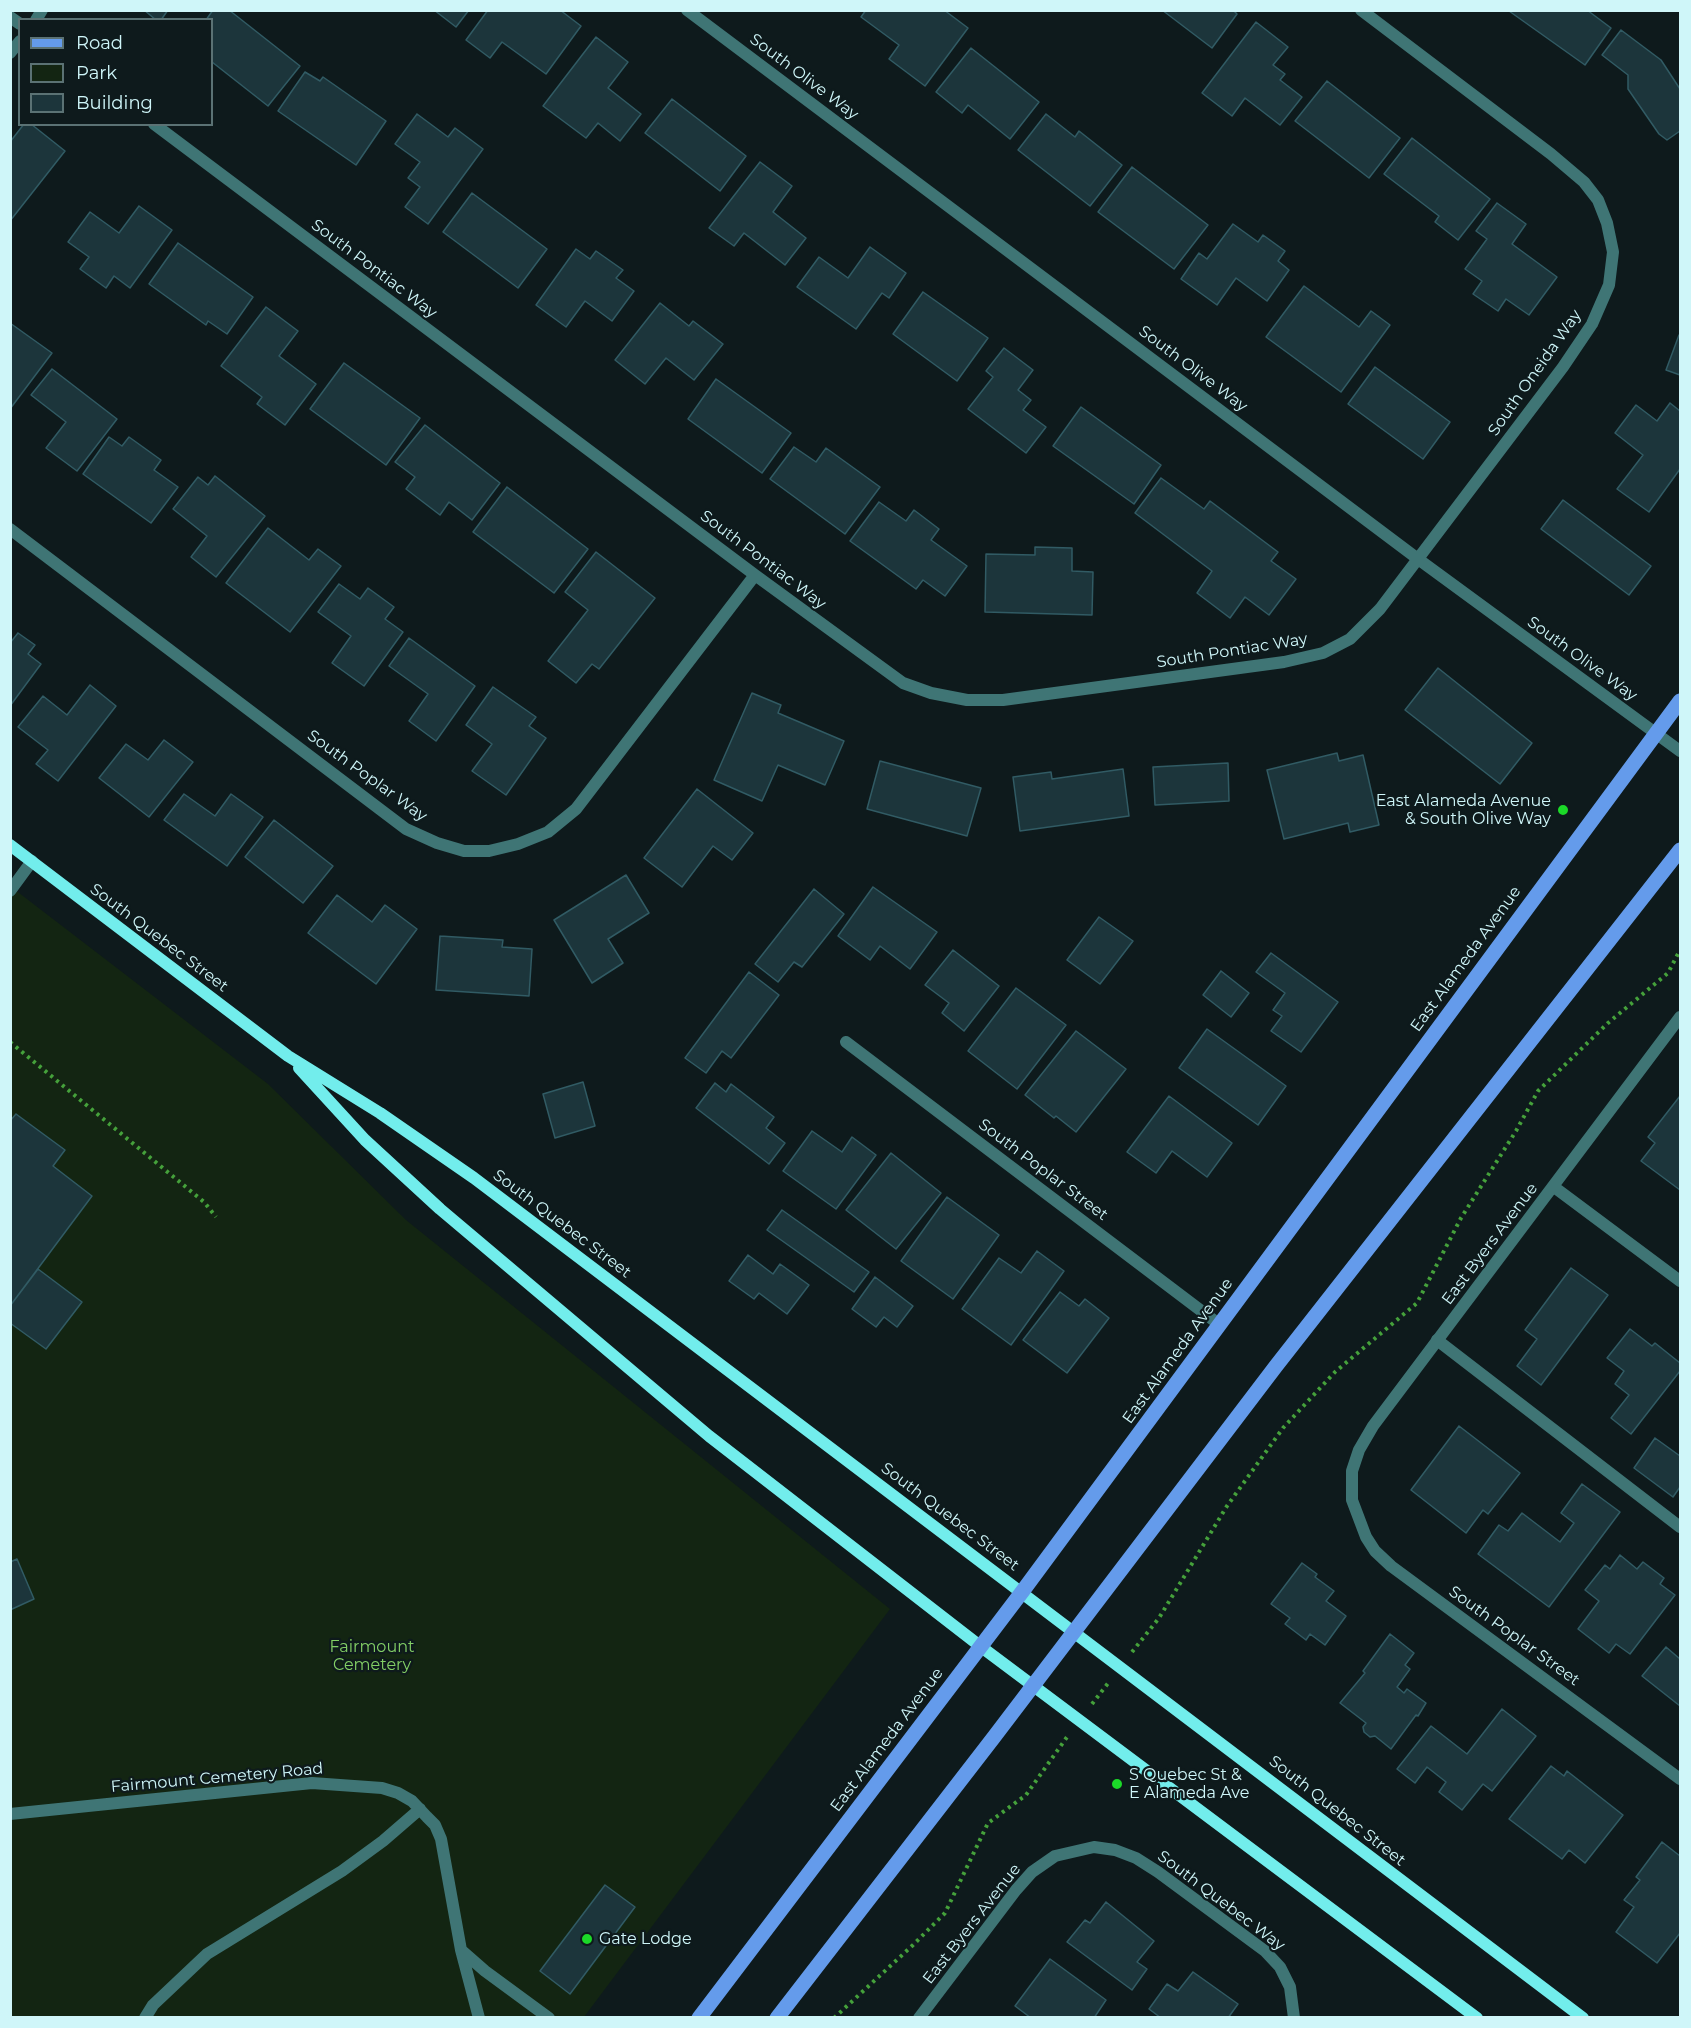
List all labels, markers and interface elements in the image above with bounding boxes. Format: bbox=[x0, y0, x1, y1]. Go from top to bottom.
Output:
legend bbox=[18, 18, 213, 126]
street label: South Olive Way bbox=[746, 30, 862, 124]
text: Road bbox=[76, 32, 123, 54]
text: Park bbox=[76, 62, 117, 84]
text: Building bbox=[76, 92, 153, 114]
street label: South Pontiac Way bbox=[307, 215, 441, 323]
street label: South Oneida Way bbox=[1484, 306, 1586, 440]
street label: South Olive Way bbox=[1135, 322, 1251, 416]
street label: South Pontiac Way bbox=[696, 506, 830, 614]
street label: South Olive Way bbox=[1523, 613, 1641, 705]
street label: South Pontiac Way bbox=[1155, 630, 1309, 672]
street label: South Poplar Way bbox=[303, 726, 431, 826]
place label: East Alameda Avenue & South Olive Way bbox=[1376, 791, 1551, 829]
marker: East Alameda Avenue & South Olive Way bbox=[1556, 803, 1570, 817]
street label: South Quebec Street bbox=[86, 880, 232, 996]
street label: East Alameda Avenue bbox=[1407, 882, 1525, 1036]
street label: South Poplar Street bbox=[975, 1115, 1111, 1225]
street label: South Quebec Street bbox=[489, 1166, 635, 1282]
street label: East Byers Avenue bbox=[1438, 1179, 1542, 1309]
street label: East Alameda Avenue bbox=[1119, 1274, 1237, 1428]
street label: South Quebec Street bbox=[877, 1459, 1023, 1575]
street label: South Poplar Street bbox=[1445, 1582, 1583, 1690]
park label: Fairmount Cemetery bbox=[330, 1637, 414, 1675]
street label: East Alameda Avenue bbox=[827, 1664, 947, 1816]
street label: South Quebec Street bbox=[1265, 1752, 1409, 1870]
street label: Fairmount Cemetery Road bbox=[110, 1759, 324, 1797]
place label: S Quebec St & E Alameda Ave bbox=[1129, 1765, 1249, 1803]
marker: S Quebec St & E Alameda Ave bbox=[1110, 1777, 1124, 1791]
street label: South Quebec Way bbox=[1154, 1847, 1288, 1955]
street label: East Byers Avenue bbox=[919, 1860, 1025, 1988]
place label: Gate Lodge bbox=[599, 1929, 692, 1949]
marker: Gate Lodge bbox=[580, 1932, 594, 1946]

